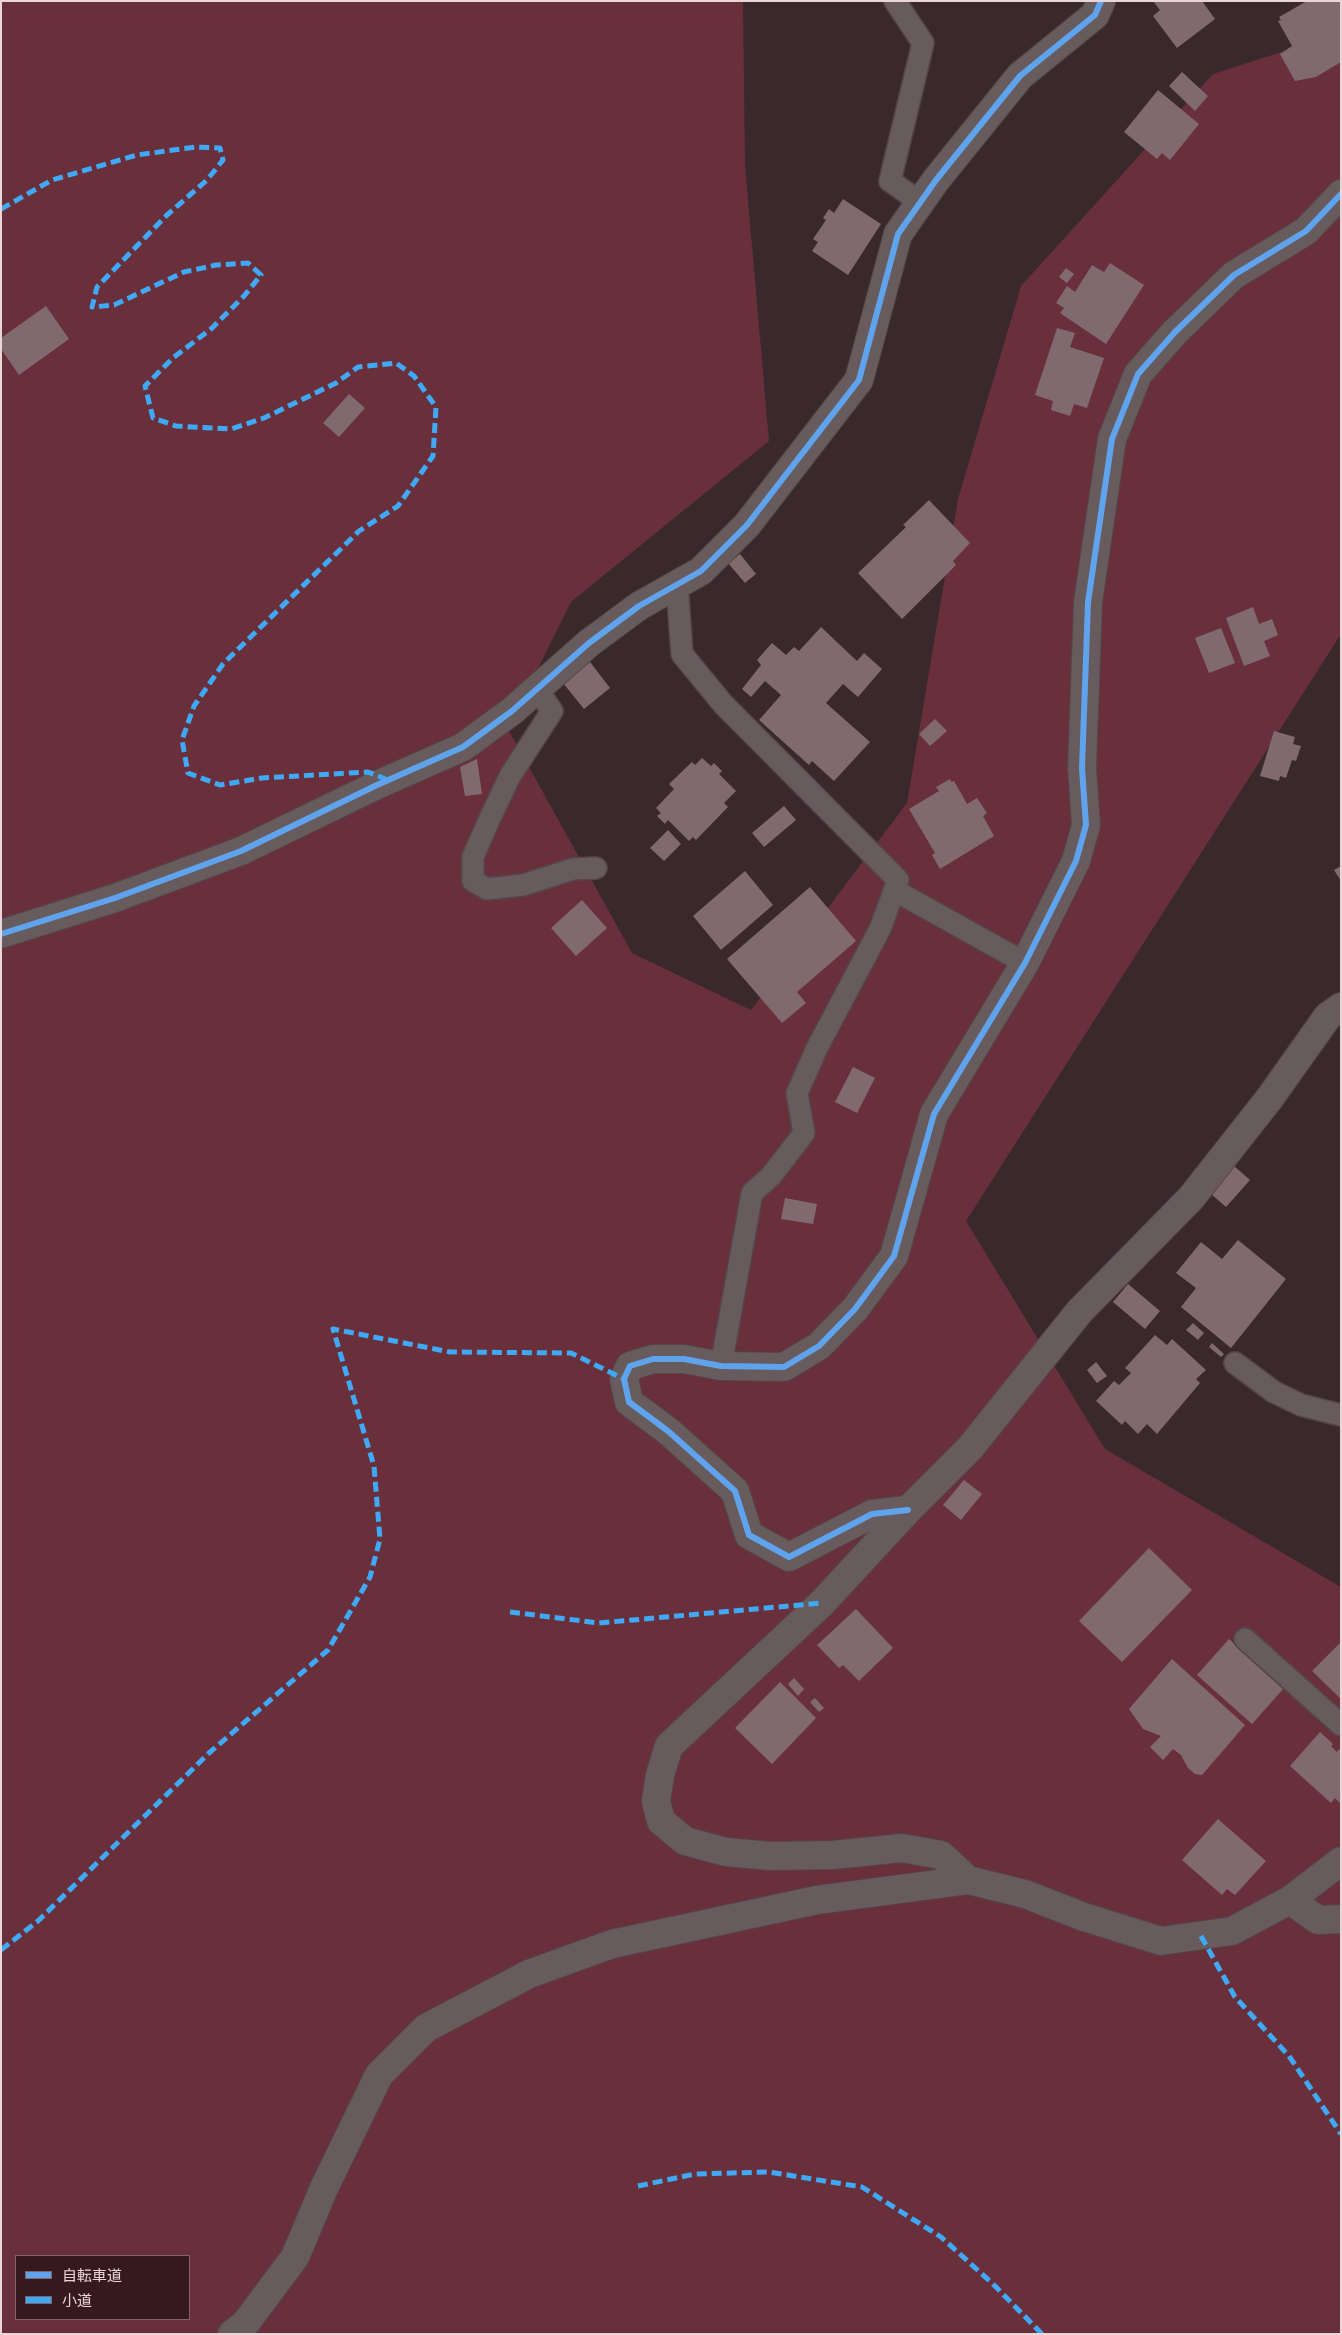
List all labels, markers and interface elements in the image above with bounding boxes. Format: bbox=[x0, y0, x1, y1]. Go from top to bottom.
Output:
legend bbox=[15, 2255, 190, 2320]
text: 自転車道 bbox=[62, 2267, 122, 2285]
text: 小道 bbox=[62, 2292, 92, 2310]

